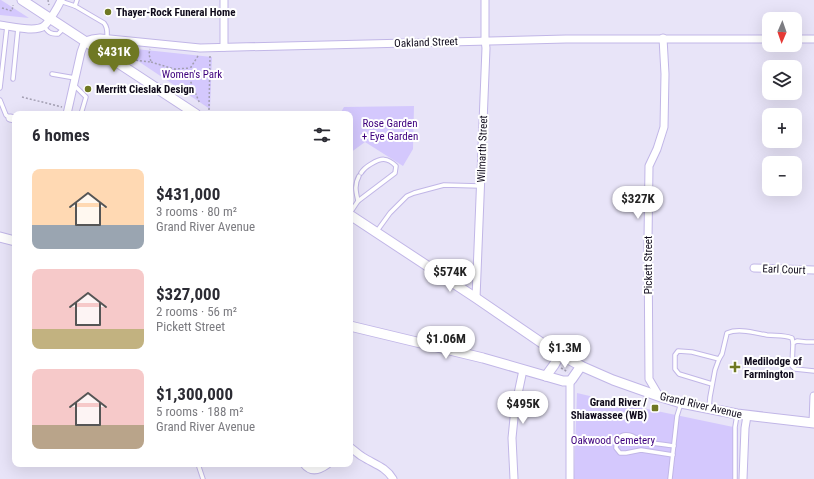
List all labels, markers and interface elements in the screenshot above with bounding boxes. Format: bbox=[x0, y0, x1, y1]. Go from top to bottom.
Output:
place label: Thayer-Rock Funeral Home bbox=[116, 6, 235, 19]
marker: Thayer-Rock Funeral Home bbox=[103, 7, 113, 17]
north arrow bbox=[762, 12, 802, 52]
map controls bbox=[762, 12, 802, 196]
street label: Oakland Street bbox=[394, 35, 458, 50]
pin: $431K bbox=[86, 39, 142, 73]
text: $431K bbox=[97, 44, 131, 59]
button: layers bbox=[762, 60, 802, 100]
park label: Women's Park bbox=[162, 68, 222, 81]
place label: Merritt Cieslak Design bbox=[96, 83, 194, 96]
marker: Merritt Cieslak Design bbox=[83, 84, 93, 94]
button: + bbox=[762, 108, 802, 148]
street label: Wilmarth Street bbox=[475, 115, 490, 183]
park label: Rose Garden + Eye Garden bbox=[362, 117, 418, 143]
icon: filters bbox=[311, 124, 333, 146]
text: 6 homes bbox=[32, 125, 90, 145]
button: − bbox=[762, 156, 802, 196]
text: $431,000 bbox=[156, 184, 220, 204]
icon: home bbox=[64, 185, 112, 233]
pin: $327K bbox=[610, 186, 666, 220]
text: $327K bbox=[621, 191, 655, 206]
text: 3 rooms · 80 m² bbox=[156, 204, 237, 219]
text: Grand River Avenue bbox=[156, 219, 255, 234]
street label: Pickett Street bbox=[642, 236, 655, 294]
pin: $574K bbox=[422, 259, 478, 293]
street label: Earl Court bbox=[762, 262, 806, 277]
text: $574K bbox=[433, 264, 467, 279]
text: $327,000 bbox=[156, 284, 220, 304]
icon: home bbox=[64, 285, 112, 333]
text: 2 rooms · 56 m² bbox=[156, 304, 237, 319]
text: Pickett Street bbox=[156, 319, 225, 334]
pin: $1.06M bbox=[413, 326, 479, 360]
text: $1.06M bbox=[426, 331, 466, 346]
pin: $1.3M bbox=[537, 335, 593, 369]
text: $1.3M bbox=[548, 340, 582, 355]
place label: Medilodge of Farmington bbox=[744, 355, 802, 381]
marker: Medilodge of Farmington bbox=[729, 361, 741, 373]
text: $1,300,000 bbox=[156, 384, 233, 404]
icon: home bbox=[64, 385, 112, 433]
street label: Grand River Avenue bbox=[659, 390, 743, 421]
pin: $495K bbox=[495, 391, 551, 425]
text: $495K bbox=[506, 396, 540, 411]
place label: Grand River / Shiawassee (WB) bbox=[571, 396, 647, 422]
marker: Grand River / Shiawassee (WB) bbox=[650, 403, 660, 413]
text: 5 rooms · 188 m² bbox=[156, 404, 243, 419]
text: Grand River Avenue bbox=[156, 419, 255, 434]
park label: Oakwood Cemetery bbox=[571, 434, 656, 447]

